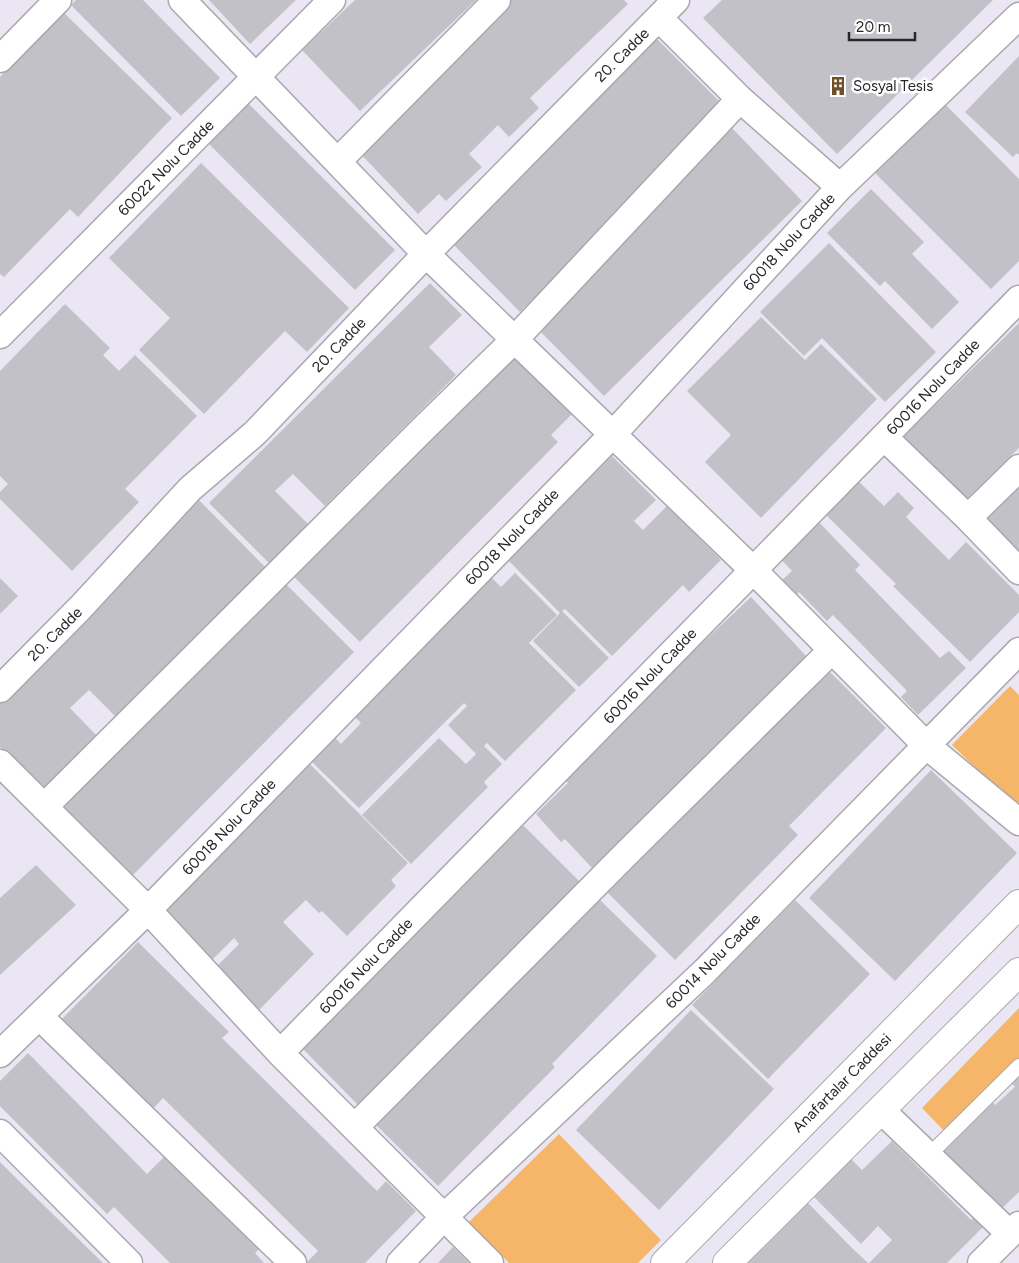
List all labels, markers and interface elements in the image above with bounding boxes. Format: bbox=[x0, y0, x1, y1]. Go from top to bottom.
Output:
scale bar bbox=[849, 10, 915, 42]
text: 20 m bbox=[856, 18, 890, 36]
street label: 20. Cadde bbox=[591, 24, 653, 86]
building icon: Sosyal Tesis bbox=[827, 75, 849, 97]
place label: Sosyal Tesis bbox=[853, 77, 933, 95]
street label: 60022 Nolu Cadde bbox=[114, 116, 218, 220]
street label: 60018 Nolu Cadde bbox=[739, 190, 839, 294]
street label: 20. Cadde bbox=[309, 314, 369, 376]
street label: 60016 Nolu Cadde bbox=[883, 335, 983, 439]
street label: 60018 Nolu Cadde bbox=[461, 485, 563, 589]
street label: 20. Cadde bbox=[24, 603, 86, 665]
street label: 60016 Nolu Cadde bbox=[600, 624, 700, 728]
street label: 60018 Nolu Cadde bbox=[178, 775, 280, 879]
street label: 60014 Nolu Cadde bbox=[662, 910, 764, 1012]
street label: 60016 Nolu Cadde bbox=[316, 914, 416, 1018]
street label: Anafartalar Caddesi bbox=[789, 1030, 895, 1136]

